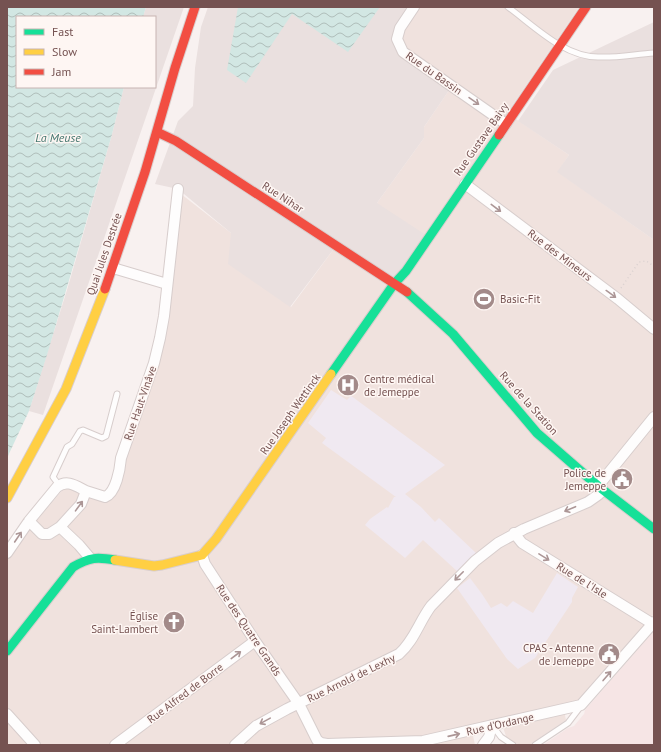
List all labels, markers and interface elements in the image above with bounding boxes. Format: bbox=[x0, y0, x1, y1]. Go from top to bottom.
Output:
legend bbox=[16, 16, 156, 88]
text: Fast bbox=[52, 24, 73, 39]
text: Slow bbox=[52, 44, 77, 59]
street label: Rue du Bassin bbox=[403, 48, 465, 98]
text: Jam bbox=[51, 64, 71, 79]
one-way arrow bbox=[468, 97, 479, 105]
street label: Rue Gustave Baivy bbox=[450, 99, 512, 178]
water label: La Meuse bbox=[35, 130, 81, 145]
street label: Rue Nihar bbox=[260, 178, 307, 216]
one-way arrow bbox=[490, 203, 501, 212]
street label: Quai Jules Destrée bbox=[83, 211, 125, 297]
street label: Rue des Mineurs bbox=[525, 226, 595, 284]
sports icon: Basic-Fit bbox=[471, 286, 497, 312]
one-way arrow bbox=[606, 289, 617, 298]
place label: Basic-Fit bbox=[500, 292, 541, 306]
street label: Rue Haut-Vinâve bbox=[121, 363, 159, 442]
street label: Rue de la Station bbox=[497, 368, 561, 438]
street label: Rue Joseph Wettinck bbox=[257, 370, 324, 457]
hospital icon: Centre médical de Jemeppe bbox=[335, 372, 361, 398]
place label: Centre médical de Jemeppe bbox=[364, 372, 435, 399]
place label: Police de Jemeppe bbox=[563, 466, 606, 493]
public building icon: Police de Jemeppe bbox=[609, 466, 635, 492]
one-way arrow bbox=[75, 500, 83, 511]
one-way arrow bbox=[564, 506, 576, 514]
one-way arrow bbox=[14, 532, 22, 543]
one-way arrow bbox=[538, 553, 549, 561]
street label: Rue de l'Isle bbox=[554, 559, 610, 601]
one-way arrow bbox=[455, 571, 464, 581]
street label: Rue des Quatre Grands bbox=[213, 582, 285, 679]
place label: Église Saint-Lambert bbox=[91, 609, 158, 636]
church icon: Église Saint-Lambert bbox=[161, 609, 187, 635]
place label: CPAS - Antenne de Jemeppe bbox=[523, 641, 594, 668]
public building icon: CPAS - Antenne de Jemeppe bbox=[596, 641, 622, 667]
street label: Rue Arnold de Lexhy bbox=[305, 650, 398, 705]
one-way arrow bbox=[231, 651, 242, 659]
street label: Rue Alfred de Borre bbox=[144, 660, 226, 726]
one-way arrow bbox=[603, 671, 612, 682]
street label: Rue d'Ordange bbox=[465, 709, 536, 739]
one-way arrow bbox=[259, 718, 271, 726]
one-way arrow bbox=[447, 730, 460, 738]

